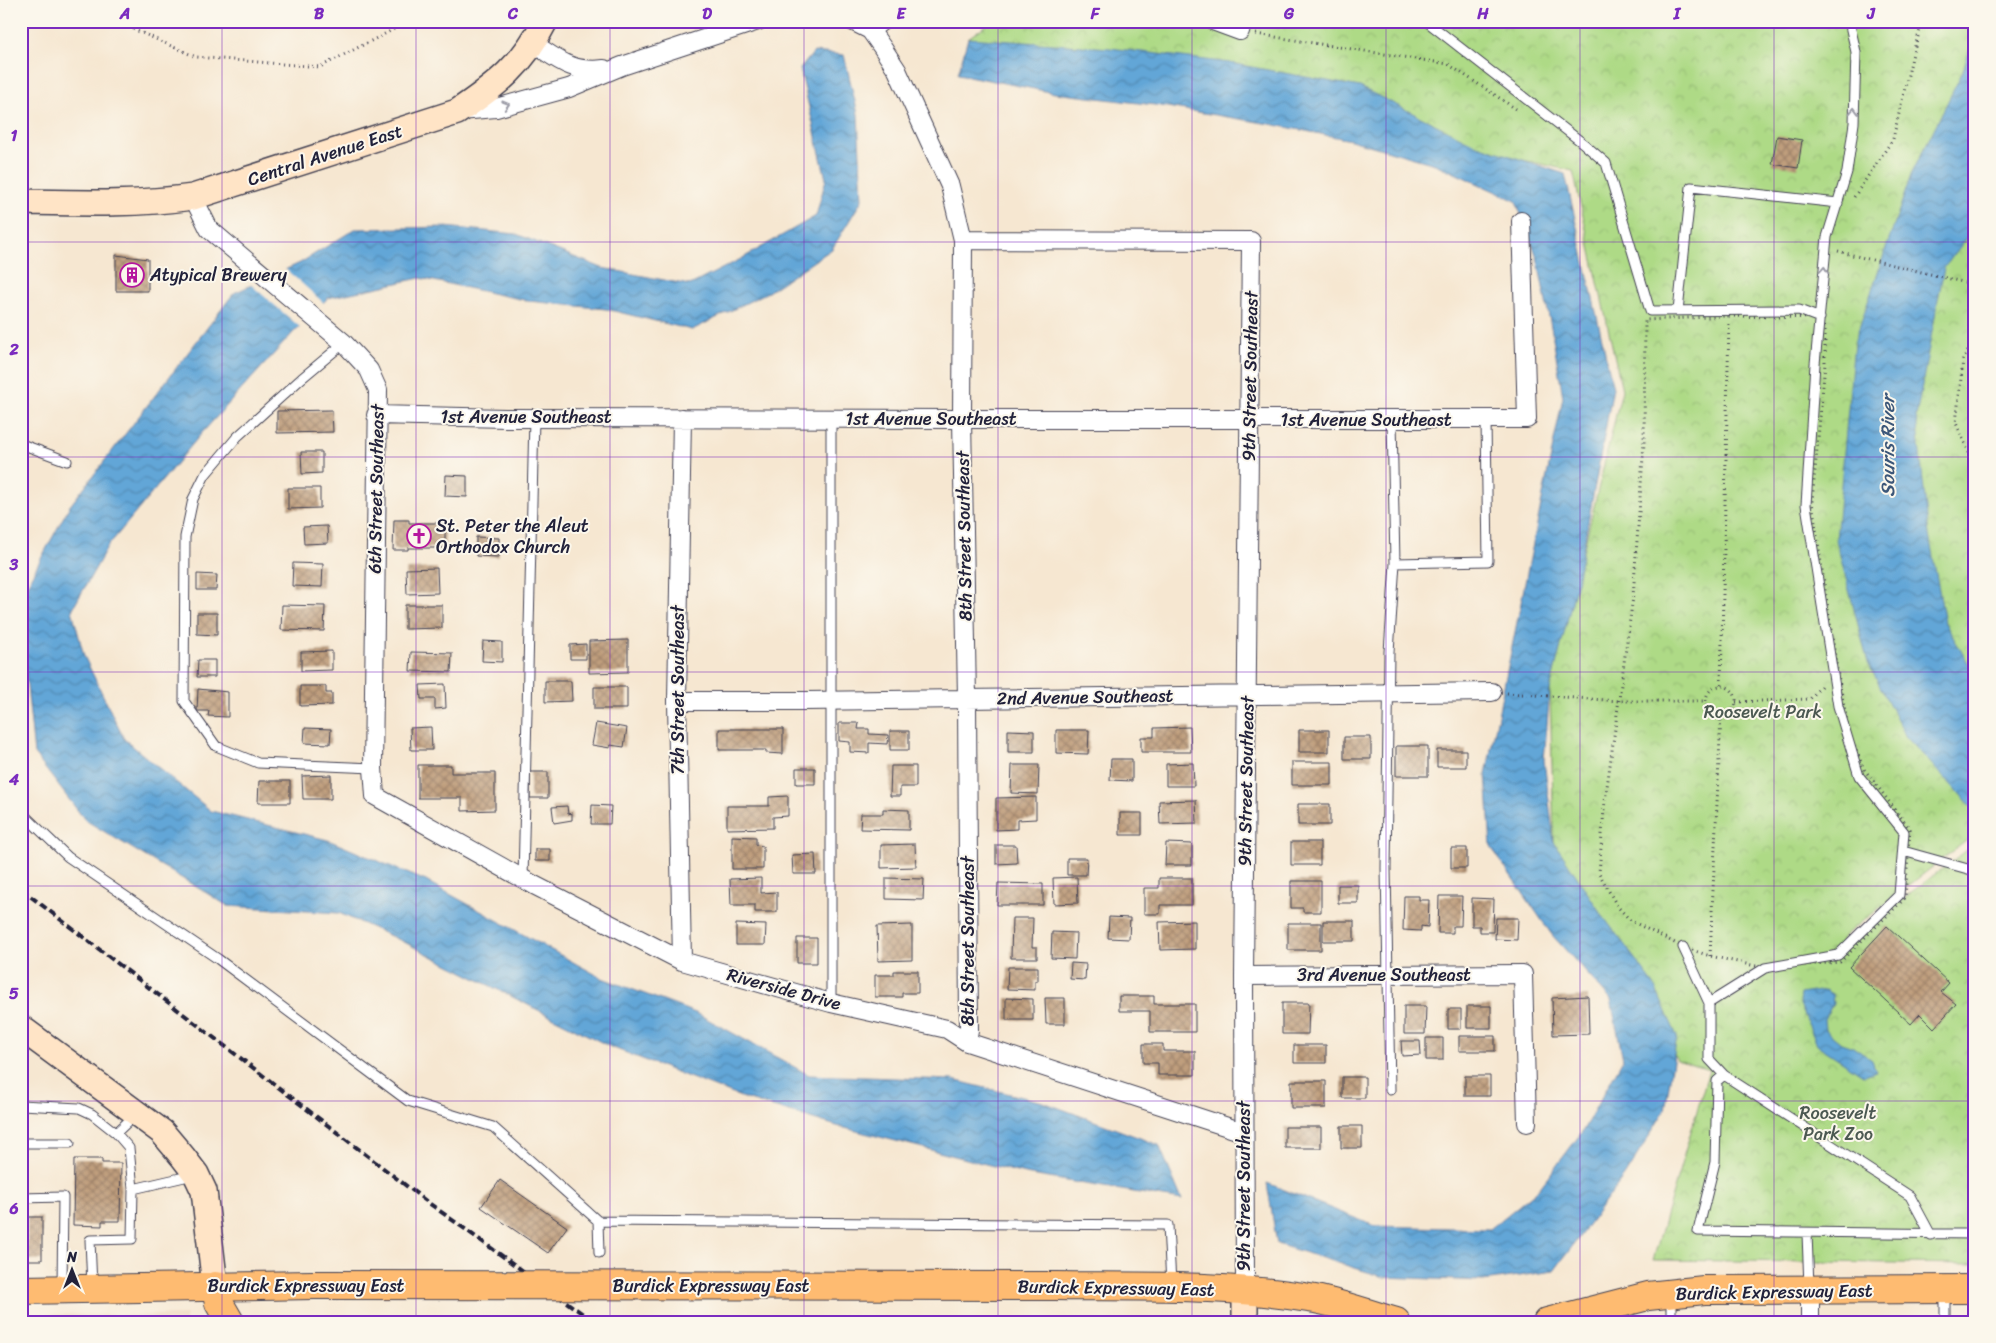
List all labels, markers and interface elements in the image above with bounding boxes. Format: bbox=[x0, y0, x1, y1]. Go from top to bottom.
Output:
text: A bbox=[119, 0, 130, 28]
text: B bbox=[314, 0, 325, 28]
text: C bbox=[507, 0, 519, 28]
text: D bbox=[702, 0, 712, 28]
text: E bbox=[897, 0, 907, 28]
text: F bbox=[1090, 0, 1101, 28]
text: G bbox=[1283, 0, 1295, 28]
text: H bbox=[1476, 0, 1489, 28]
text: I bbox=[1673, 0, 1682, 28]
text: J bbox=[1866, 0, 1876, 28]
one-way arrow bbox=[501, 101, 509, 111]
one-way arrow bbox=[1849, 107, 1860, 115]
street label: Central Avenue East bbox=[243, 115, 407, 195]
text: 1 bbox=[11, 121, 18, 150]
place label: Atypical Brewery bbox=[149, 259, 288, 291]
building icon: Atypical Brewery bbox=[119, 262, 145, 288]
one-way arrow bbox=[1818, 265, 1829, 273]
street label: 9th Street Southeast bbox=[1233, 290, 1267, 461]
text: 2 bbox=[8, 335, 19, 364]
water label: Souris River bbox=[1871, 392, 1904, 497]
street label: 1st Avenue Southeast bbox=[440, 401, 612, 433]
street label: 6th Street Southeast bbox=[359, 403, 393, 574]
street label: 1st Avenue Southeast bbox=[845, 403, 1017, 435]
street label: 1st Avenue Southeast bbox=[1280, 404, 1452, 436]
street label: 8th Street Southeast bbox=[947, 450, 981, 621]
place label: St. Peter the Aleut Orthodox Church bbox=[436, 510, 589, 563]
church icon: St. Peter the Aleut Orthodox Church bbox=[406, 523, 432, 549]
text: 3 bbox=[9, 550, 19, 579]
street label: 7th Street Southeast bbox=[662, 604, 694, 775]
street label: 2nd Avenue Southeast bbox=[996, 679, 1174, 715]
street label: 9th Street Southeast bbox=[1229, 695, 1263, 866]
park label: Roosevelt Park bbox=[1704, 696, 1822, 728]
text: 4 bbox=[8, 765, 19, 794]
street label: 8th Street Southeast bbox=[952, 855, 984, 1026]
street label: Riverside Drive bbox=[723, 958, 845, 1020]
street label: 3rd Avenue Southeast bbox=[1297, 959, 1471, 991]
text: 5 bbox=[9, 979, 19, 1008]
park label: Roosevelt Park Zoo bbox=[1800, 1097, 1877, 1150]
street label: 9th Street Southeast bbox=[1228, 1100, 1260, 1271]
text: 6 bbox=[8, 1194, 19, 1223]
text: N bbox=[66, 1245, 77, 1270]
north arrow bbox=[48, 1246, 98, 1296]
street label: Burdick Expressway East bbox=[208, 1270, 405, 1302]
street label: Burdick Expressway East bbox=[613, 1270, 810, 1302]
street label: Burdick Expressway East bbox=[1017, 1270, 1215, 1306]
street label: Burdick Expressway East bbox=[1675, 1274, 1873, 1310]

